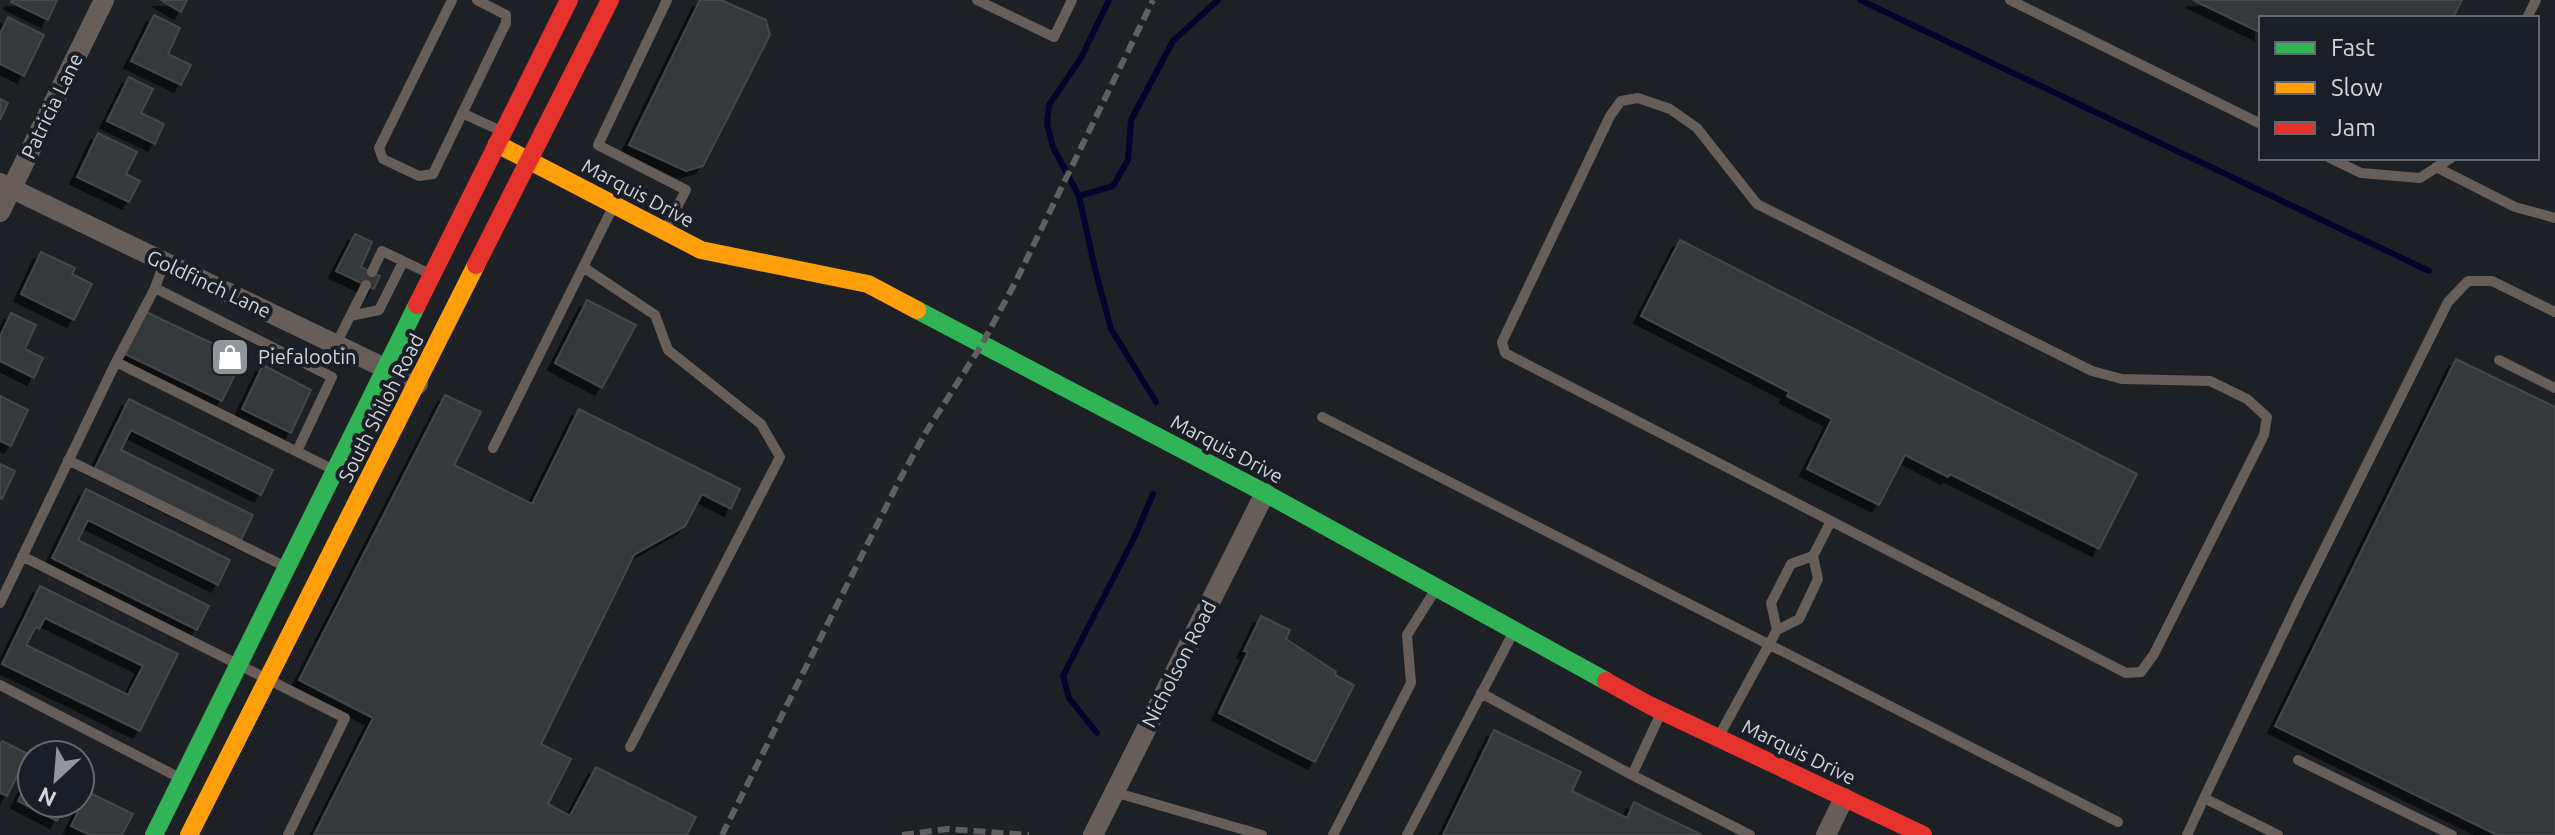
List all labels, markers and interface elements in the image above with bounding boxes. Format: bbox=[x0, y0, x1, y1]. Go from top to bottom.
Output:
legend bbox=[2259, 16, 2539, 160]
text: Fast bbox=[2331, 34, 2375, 61]
street label: Patricia Lane bbox=[16, 49, 87, 162]
text: Slow bbox=[2331, 74, 2383, 101]
text: Jam bbox=[2331, 114, 2376, 141]
street label: Marquis Drive bbox=[578, 153, 698, 232]
street label: Goldfinch Lane bbox=[144, 245, 275, 322]
street label: South Shiloh Road bbox=[333, 330, 428, 486]
shop icon: Piefalootin bbox=[209, 336, 251, 378]
place label: Piefalootin bbox=[258, 345, 357, 368]
street label: Marquis Drive bbox=[1167, 409, 1287, 488]
street label: Nicholson Road bbox=[1137, 597, 1220, 731]
street label: Marquis Drive bbox=[1739, 714, 1860, 789]
north arrow bbox=[16, 739, 96, 819]
text: N bbox=[34, 783, 60, 812]

